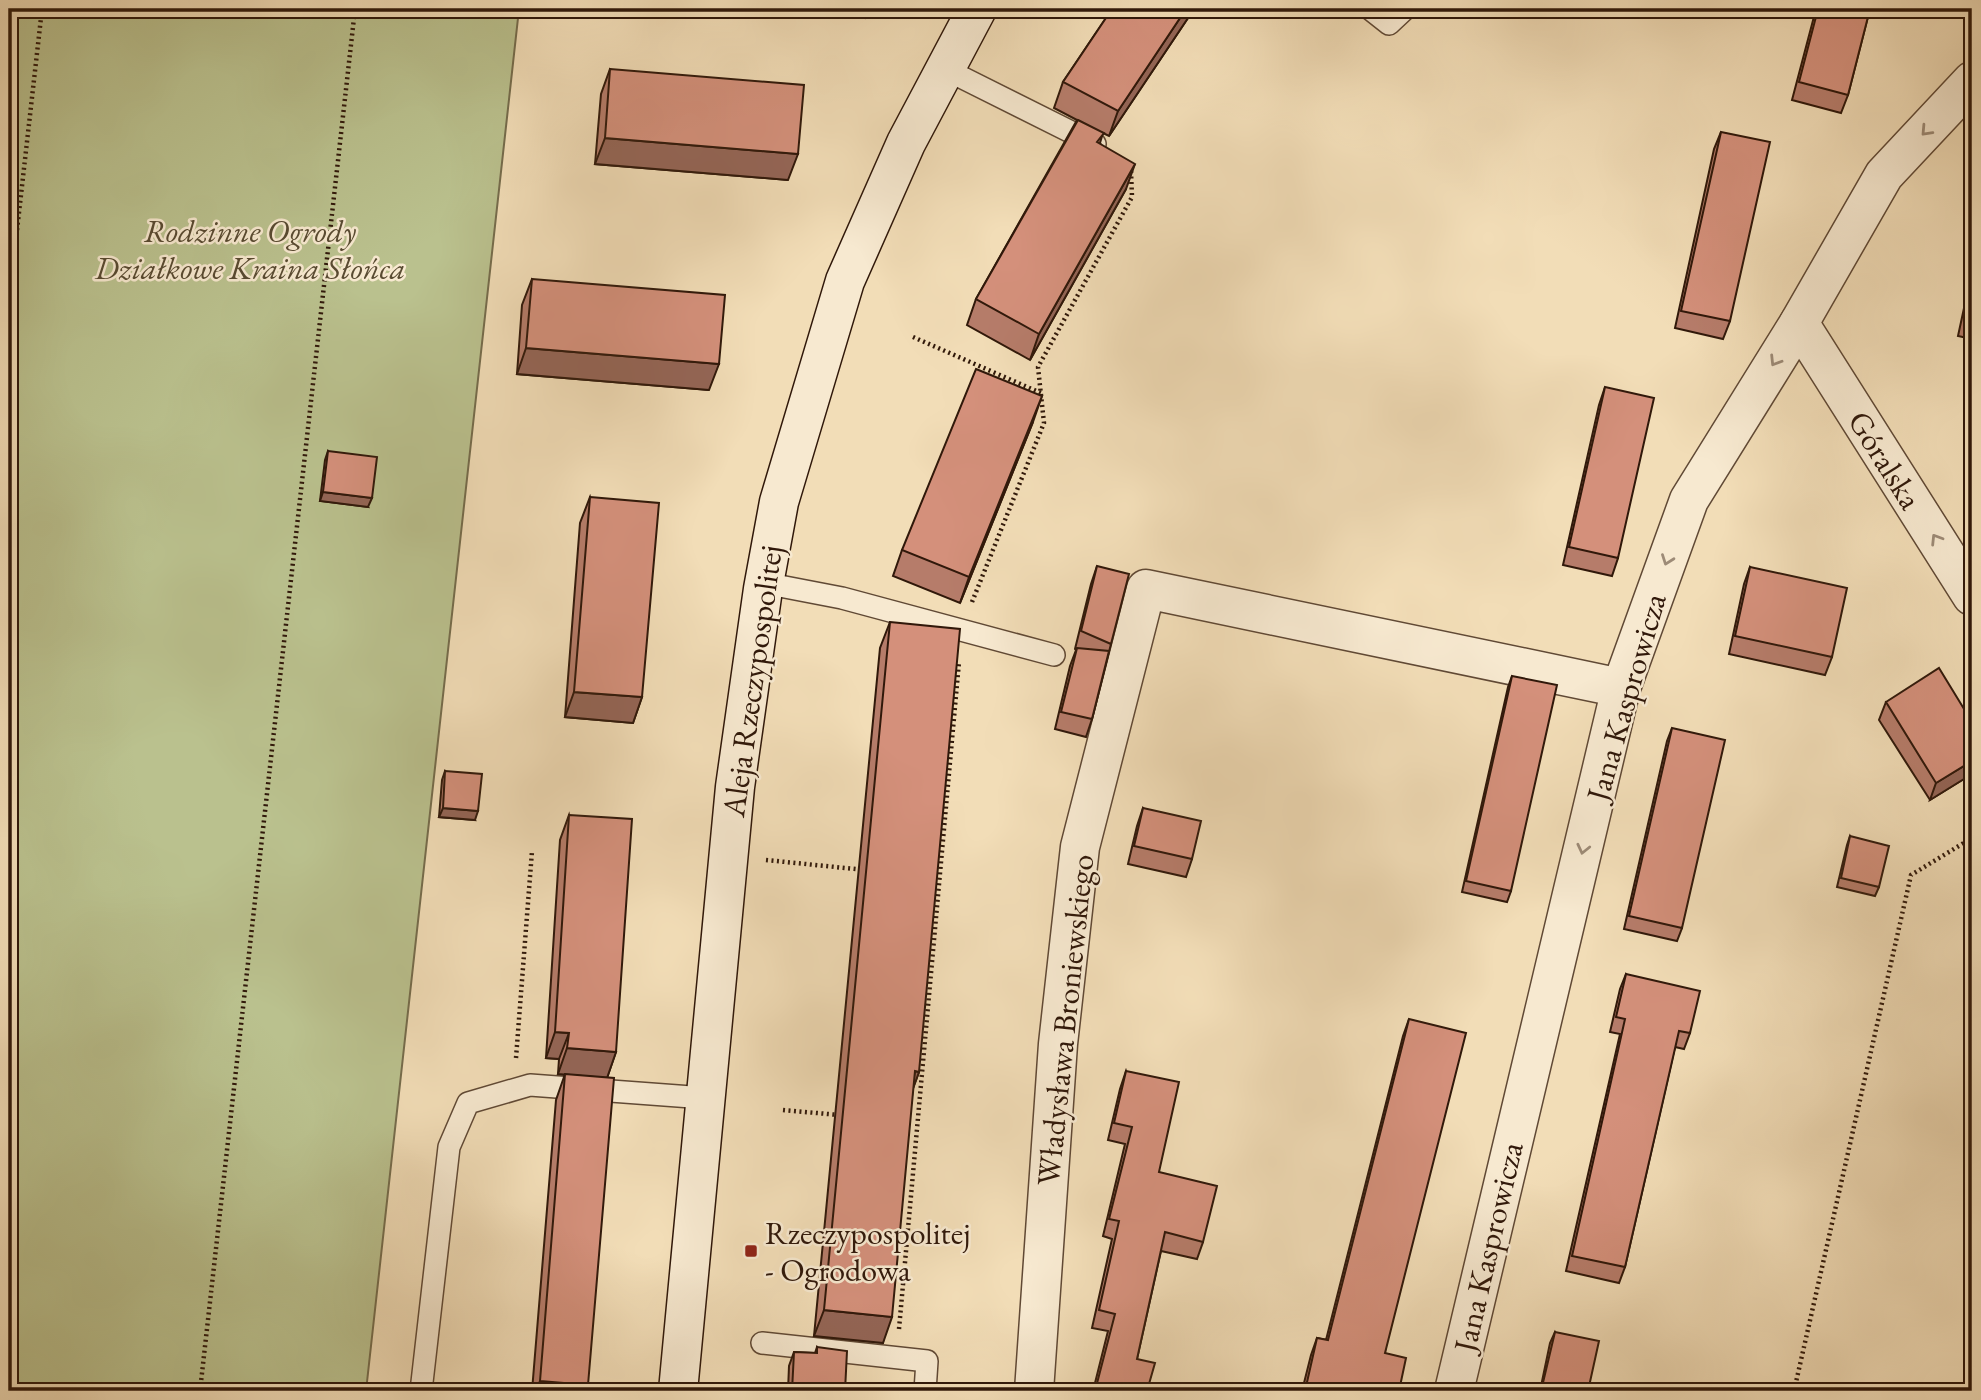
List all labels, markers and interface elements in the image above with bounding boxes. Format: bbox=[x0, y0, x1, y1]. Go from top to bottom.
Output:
one-way arrow bbox=[1921, 123, 1934, 136]
park label: Rodzinne Ogrody Działkowe Kraina Słońca bbox=[94, 210, 405, 289]
one-way arrow bbox=[1771, 354, 1784, 367]
street label: Góralska bbox=[1838, 403, 1932, 517]
one-way arrow bbox=[1931, 533, 1944, 546]
street label: Aleja Rzeczypospolitej bbox=[712, 542, 792, 821]
one-way arrow bbox=[1661, 554, 1675, 566]
street label: Jana Kasprowicza bbox=[1575, 588, 1676, 809]
one-way arrow bbox=[1577, 843, 1591, 855]
street label: Władysława Broniewskiego bbox=[1027, 852, 1103, 1188]
street label: Jana Kasprowicza bbox=[1443, 1138, 1533, 1359]
place label: Rzeczypospolitej - Ogrodowa bbox=[765, 1212, 970, 1291]
marker: Rzeczypospolitej - Ogrodowa bbox=[743, 1243, 759, 1259]

